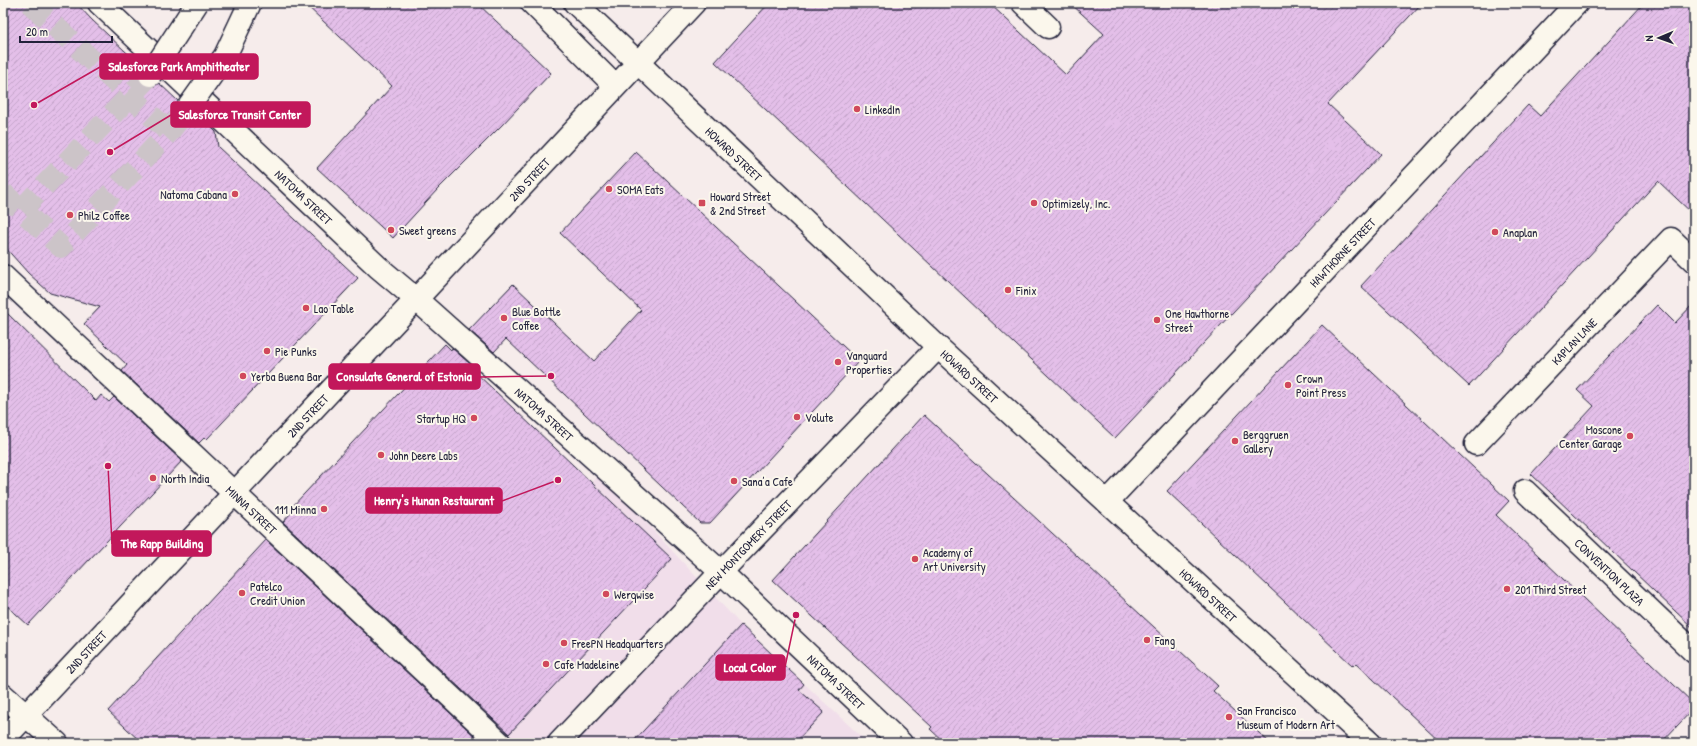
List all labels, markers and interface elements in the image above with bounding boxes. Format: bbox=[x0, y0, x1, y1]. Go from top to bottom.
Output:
scale bar bbox=[20, 18, 112, 44]
north arrow bbox=[1639, 18, 1679, 58]
text: 20 m bbox=[26, 23, 48, 40]
text: N bbox=[1642, 35, 1656, 42]
callout: Salesforce Park Amphitheater bbox=[100, 54, 258, 79]
text: Salesforce Park Amphitheater bbox=[108, 57, 251, 76]
place label: LinkedIn bbox=[865, 101, 900, 118]
callout: Salesforce Transit Center bbox=[171, 102, 310, 127]
marker: LinkedIn bbox=[852, 104, 862, 114]
text: Salesforce Transit Center bbox=[178, 105, 303, 123]
street label: HOWARD STREET bbox=[702, 123, 766, 185]
street label: 2ND STREET bbox=[505, 153, 554, 204]
street label: NATOMA STREET bbox=[271, 166, 337, 228]
place label: SOMA Eats bbox=[617, 181, 664, 198]
marker: SOMA Eats bbox=[604, 184, 614, 194]
place label: Natoma Cabana bbox=[160, 186, 227, 203]
place label: Howard Street & 2nd Street bbox=[710, 188, 772, 219]
marker: Natoma Cabana bbox=[230, 189, 240, 199]
place label: Optimizely, Inc. bbox=[1042, 195, 1110, 212]
marker: Howard Street & 2nd Street bbox=[697, 198, 707, 208]
marker: Optimizely, Inc. bbox=[1029, 198, 1039, 208]
place label: Philz Coffee bbox=[78, 207, 130, 224]
marker: Philz Coffee bbox=[65, 210, 75, 220]
street label: HAWTHORNE STREET bbox=[1305, 214, 1379, 291]
place label: Sweet greens bbox=[399, 222, 456, 239]
place label: Anaplan bbox=[1503, 224, 1537, 241]
marker: Sweet greens bbox=[386, 225, 396, 235]
marker: Anaplan bbox=[1490, 227, 1500, 237]
place label: Finix bbox=[1015, 282, 1037, 299]
marker: Finix bbox=[1003, 285, 1013, 295]
place label: Lao Table bbox=[314, 300, 354, 317]
marker: Lao Table bbox=[301, 303, 311, 313]
place label: Blue Bottle Coffee bbox=[512, 303, 561, 334]
place label: One Hawthorne Street bbox=[1165, 305, 1230, 336]
marker: Blue Bottle Coffee bbox=[499, 313, 509, 323]
street label: KAPLAN LANE bbox=[1547, 313, 1601, 369]
marker: One Hawthorne Street bbox=[1152, 315, 1162, 325]
place label: Pie Punks bbox=[275, 343, 317, 360]
street label: HOWARD STREET bbox=[937, 345, 1002, 407]
marker: Pie Punks bbox=[262, 346, 272, 356]
place label: Vanguard Properties bbox=[846, 347, 892, 378]
marker: Vanguard Properties bbox=[833, 357, 843, 367]
callout: Consulate General of Estonia bbox=[329, 364, 480, 389]
text: Consulate General of Estonia bbox=[336, 367, 473, 385]
place label: Yerba Buena Bar bbox=[251, 368, 322, 385]
place label: Crown Point Press bbox=[1296, 370, 1346, 401]
marker: Yerba Buena Bar bbox=[238, 371, 248, 381]
marker: Crown Point Press bbox=[1283, 380, 1293, 390]
street label: NATOMA STREET bbox=[511, 383, 578, 445]
street label: 2ND STREET bbox=[283, 390, 332, 441]
place label: Volute bbox=[805, 409, 834, 426]
place label: Startup HQ bbox=[417, 410, 466, 427]
marker: Volute bbox=[792, 412, 802, 422]
marker: Startup HQ bbox=[469, 413, 479, 423]
place label: Moscone Center Garage bbox=[1559, 421, 1622, 452]
place label: Berggruen Gallery bbox=[1243, 426, 1289, 457]
marker: Moscone Center Garage bbox=[1625, 431, 1635, 441]
marker: Berggruen Gallery bbox=[1230, 436, 1240, 446]
place label: John Deere Labs bbox=[389, 447, 458, 464]
marker: John Deere Labs bbox=[376, 450, 386, 460]
place label: North India bbox=[161, 470, 209, 487]
marker: North India bbox=[148, 473, 158, 483]
place label: Sana’a Cafe bbox=[742, 473, 793, 490]
marker: Sana’a Cafe bbox=[729, 476, 739, 486]
street label: MINNA STREET bbox=[222, 481, 281, 538]
callout: Henry's Hunan Restaurant bbox=[366, 488, 502, 513]
text: Henry's Hunan Restaurant bbox=[374, 491, 495, 510]
street label: NEW MONTGOMERY STREET bbox=[700, 495, 795, 593]
place label: 111 Minna bbox=[275, 501, 316, 518]
marker: 111 Minna bbox=[319, 504, 329, 514]
callout: The Rapp Building bbox=[112, 531, 211, 556]
text: The Rapp Building bbox=[120, 534, 204, 553]
street label: CONVENTION PLAZA bbox=[1571, 534, 1648, 609]
place label: Academy of Art University bbox=[923, 544, 986, 575]
marker: Academy of Art University bbox=[910, 554, 920, 564]
street label: HOWARD STREET bbox=[1176, 564, 1241, 626]
place label: Patelco Credit Union bbox=[250, 578, 305, 609]
place label: 201 Third Street bbox=[1515, 581, 1587, 598]
marker: 201 Third Street bbox=[1502, 584, 1512, 594]
place label: Werqwise bbox=[614, 586, 654, 603]
marker: Patelco Credit Union bbox=[237, 588, 247, 598]
marker: Werqwise bbox=[601, 589, 611, 599]
street label: 2ND STREET bbox=[61, 626, 110, 677]
place label: Fang bbox=[1154, 632, 1175, 649]
place label: FreePN Headquarters bbox=[571, 635, 664, 652]
marker: Fang bbox=[1142, 635, 1152, 645]
marker: FreePN Headquarters bbox=[559, 638, 569, 648]
street label: NATOMA STREET bbox=[804, 650, 869, 713]
callout: Local Color bbox=[716, 655, 785, 680]
place label: Cafe Madeleine bbox=[554, 656, 620, 673]
text: Local Color bbox=[724, 658, 777, 676]
marker: Cafe Madeleine bbox=[541, 659, 551, 669]
place label: San Francisco Museum of Modern Art bbox=[1237, 702, 1336, 733]
marker: San Francisco Museum of Modern Art bbox=[1224, 712, 1234, 722]

